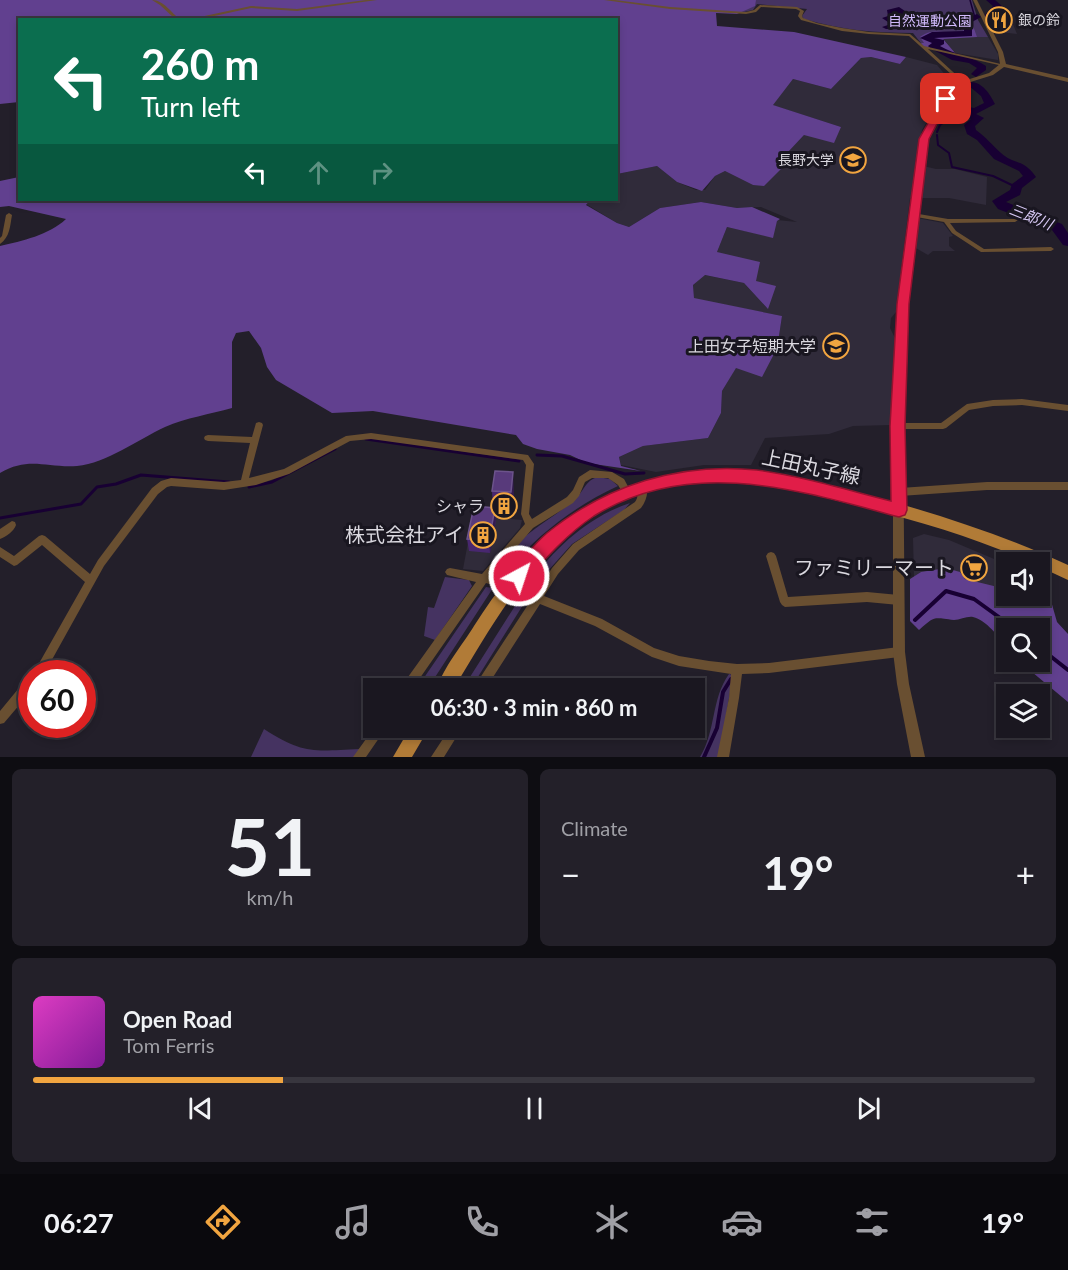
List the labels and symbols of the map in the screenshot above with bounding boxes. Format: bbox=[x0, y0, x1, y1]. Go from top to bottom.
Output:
restaurant icon: 銀の鈴 bbox=[984, 5, 1014, 35]
place label: 銀の鈴 bbox=[1018, 11, 1060, 28]
park label: 自然運動公園 bbox=[888, 12, 972, 29]
pin bbox=[920, 73, 971, 124]
school or university icon: 長野大学 bbox=[838, 145, 868, 175]
place label: 長野大学 bbox=[778, 151, 834, 168]
water label: 三郎川 bbox=[1007, 199, 1057, 234]
school or university icon: 上田女子短期大学 bbox=[821, 331, 851, 361]
place label: 上田女子短期大学 bbox=[688, 336, 816, 355]
street label: 上田丸子線 bbox=[760, 444, 863, 488]
building icon: シャラ bbox=[489, 491, 519, 521]
place label: シャラ bbox=[436, 496, 484, 515]
building icon: 株式会社アイ bbox=[468, 520, 498, 550]
place label: 株式会社アイ bbox=[345, 522, 464, 546]
position arrow bbox=[487, 544, 551, 608]
supermarket icon: ファミリーマート bbox=[959, 553, 989, 583]
place label: ファミリーマート bbox=[794, 555, 954, 579]
speed limit sign: 60 bbox=[18, 660, 96, 738]

